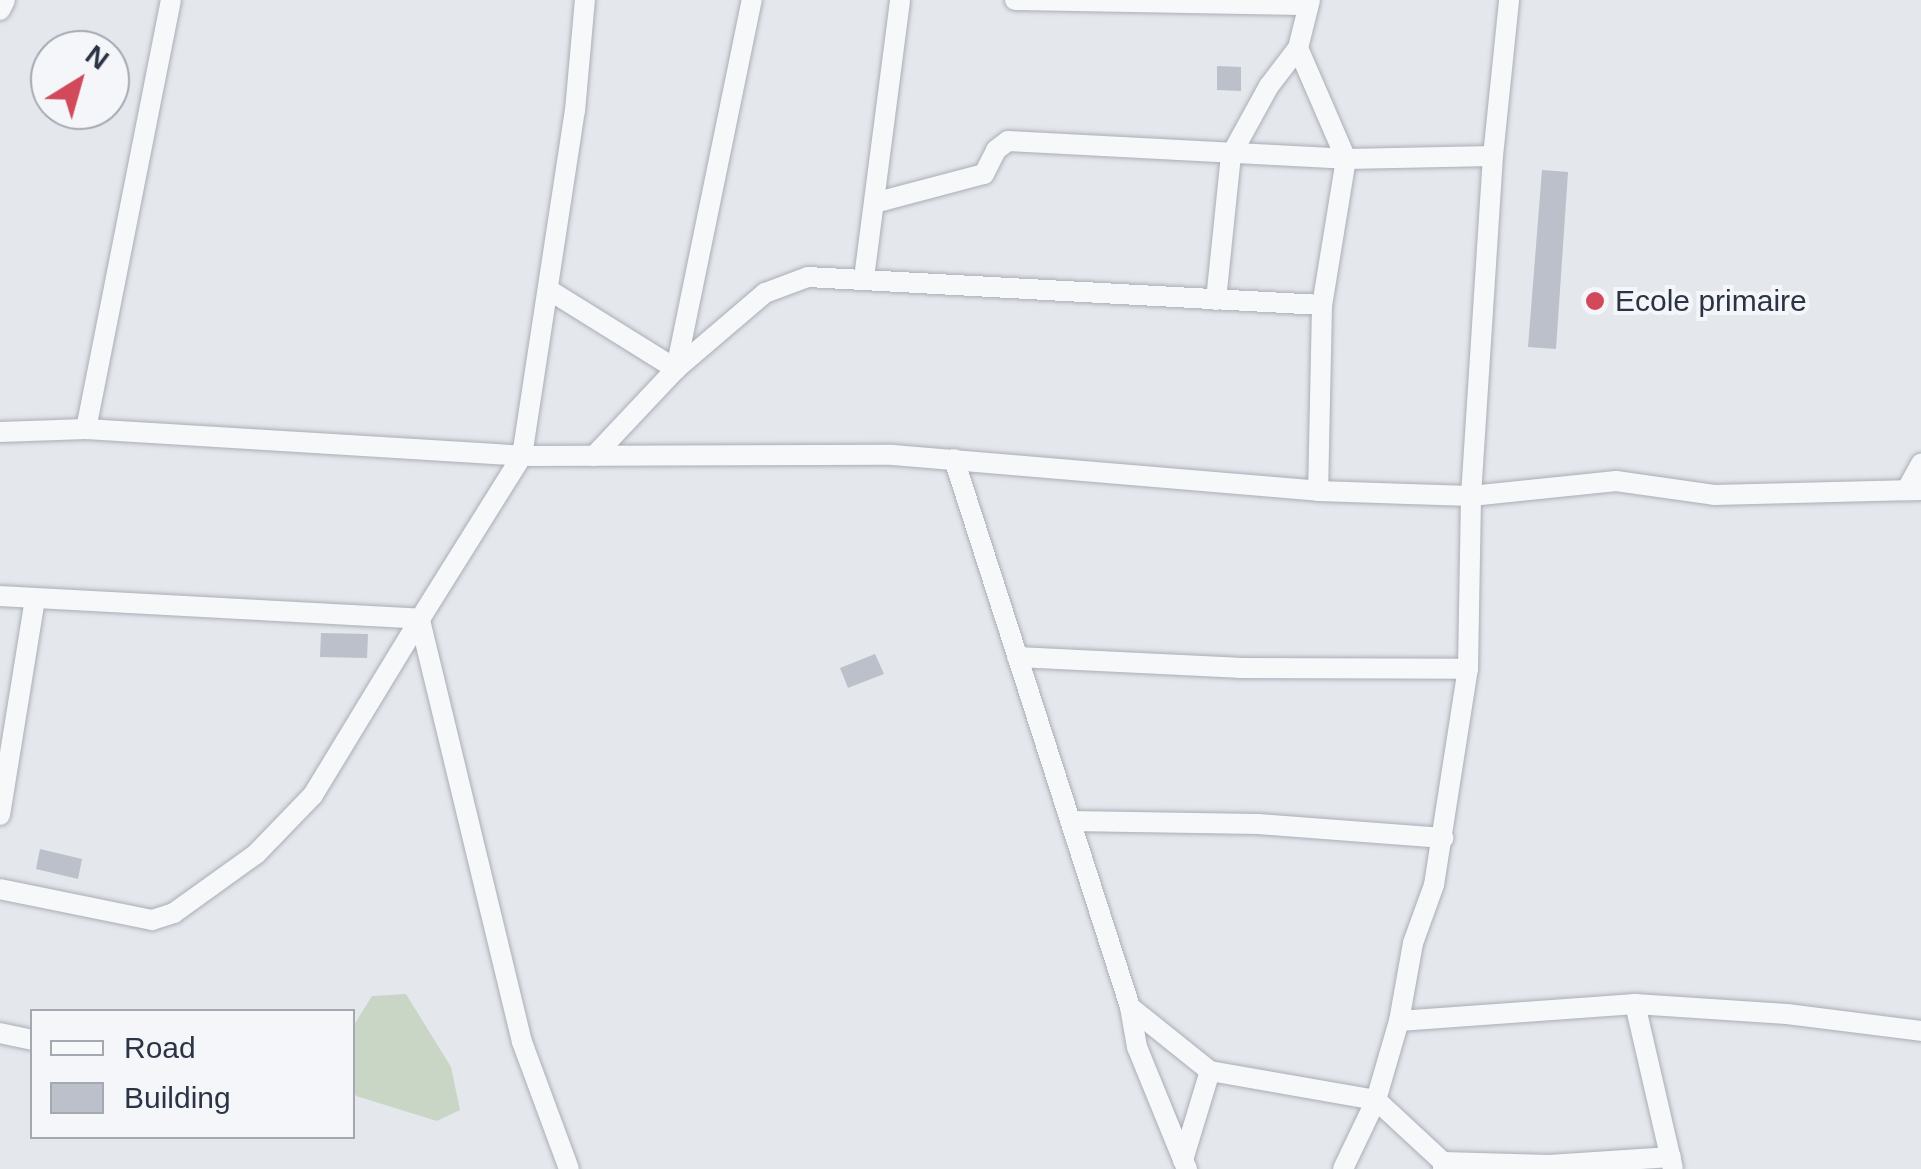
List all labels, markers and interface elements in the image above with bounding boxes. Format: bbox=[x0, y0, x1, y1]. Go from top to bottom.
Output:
north arrow bbox=[30, 30, 130, 130]
text: N bbox=[80, 39, 115, 76]
place label: Ecole primaire bbox=[1615, 283, 1807, 319]
marker: Ecole primaire bbox=[1584, 290, 1606, 312]
legend bbox=[30, 1009, 355, 1139]
text: Road bbox=[124, 1031, 196, 1064]
text: Building bbox=[124, 1081, 231, 1114]

